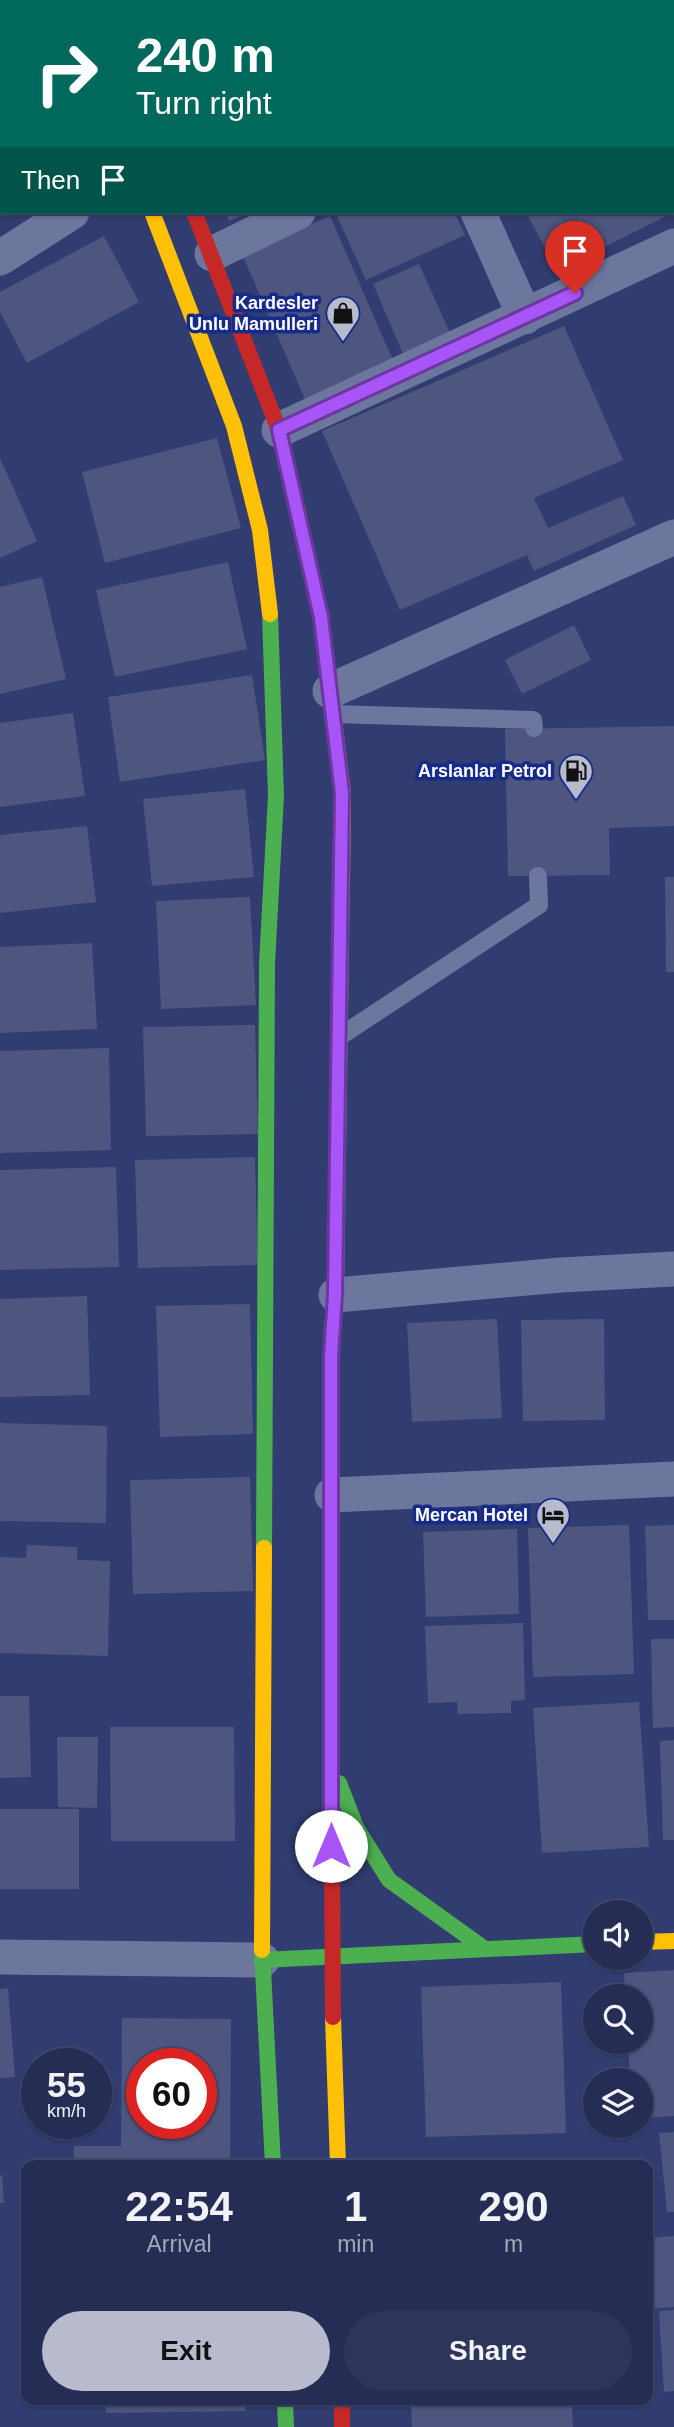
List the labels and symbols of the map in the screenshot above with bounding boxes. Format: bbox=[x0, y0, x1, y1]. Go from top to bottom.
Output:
pin bbox=[545, 221, 605, 293]
place label: Kardesler Unlu Mamulleri bbox=[189, 293, 318, 334]
shop icon: Kardesler Unlu Mamulleri bbox=[324, 294, 362, 343]
fuel station icon: Arslanlar Petrol bbox=[557, 752, 595, 801]
place label: Arslanlar Petrol bbox=[418, 761, 552, 781]
hotel icon: Mercan Hotel bbox=[534, 1496, 572, 1545]
place label: Mercan Hotel bbox=[415, 1505, 528, 1525]
position arrow bbox=[294, 1809, 368, 1883]
speed limit sign: 60 bbox=[126, 2048, 217, 2139]

